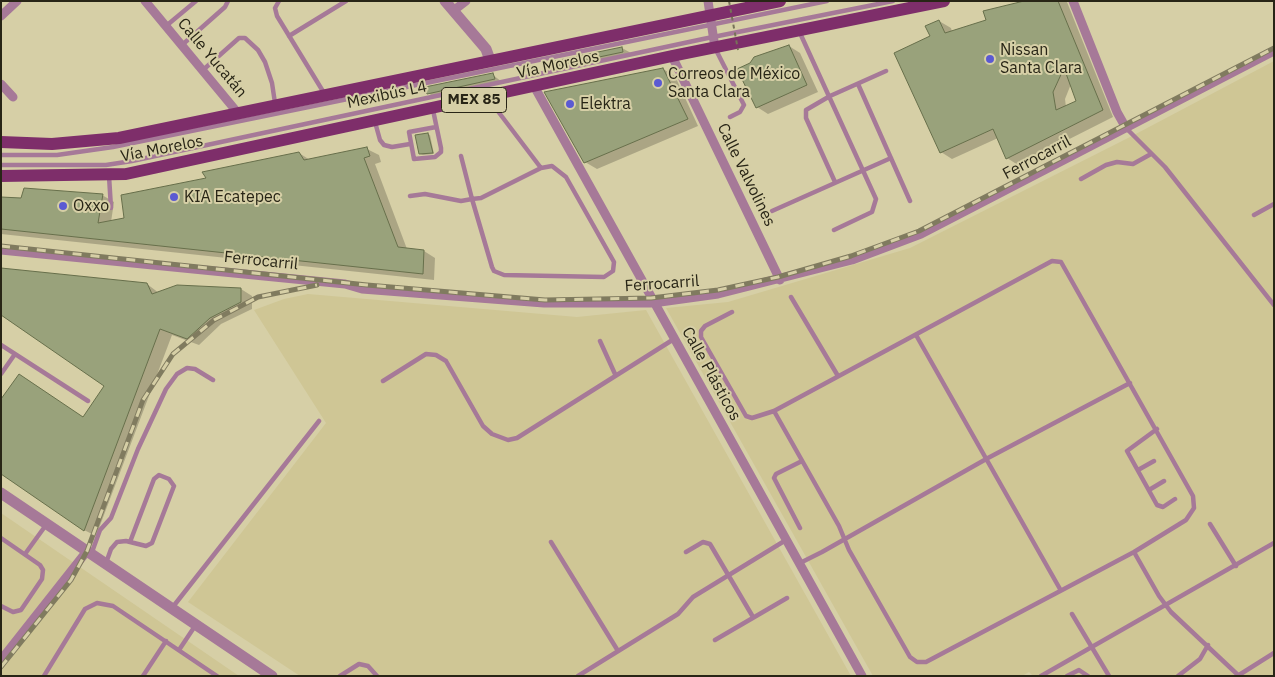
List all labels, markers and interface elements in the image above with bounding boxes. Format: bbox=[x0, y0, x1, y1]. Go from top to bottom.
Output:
street label: Calle Yucatán bbox=[173, 14, 251, 102]
place label: Nissan Santa Clara bbox=[1000, 40, 1082, 78]
street label: Vía Morelos bbox=[515, 47, 601, 83]
marker: Nissan Santa Clara bbox=[984, 53, 996, 65]
place label: Correos de México Santa Clara bbox=[668, 64, 800, 102]
street label: Mexibús L4 bbox=[345, 77, 429, 113]
marker: Correos de México Santa Clara bbox=[652, 77, 664, 89]
road number: MEX 85 bbox=[442, 88, 506, 112]
place label: Elektra bbox=[580, 94, 631, 114]
marker: Elektra bbox=[564, 98, 576, 110]
street label: Calle Valvolines bbox=[713, 120, 779, 230]
street label: Vía Morelos bbox=[119, 132, 205, 166]
street label: Ferrocarril bbox=[1000, 132, 1074, 184]
place label: KIA Ecatepec bbox=[184, 187, 281, 207]
marker: KIA Ecatepec bbox=[168, 191, 180, 203]
place label: Oxxo bbox=[73, 196, 109, 216]
marker: Oxxo bbox=[57, 200, 69, 212]
street label: Ferrocarril bbox=[223, 248, 299, 274]
street label: Ferrocarril bbox=[624, 272, 700, 296]
street label: Calle Plásticos bbox=[677, 324, 745, 424]

